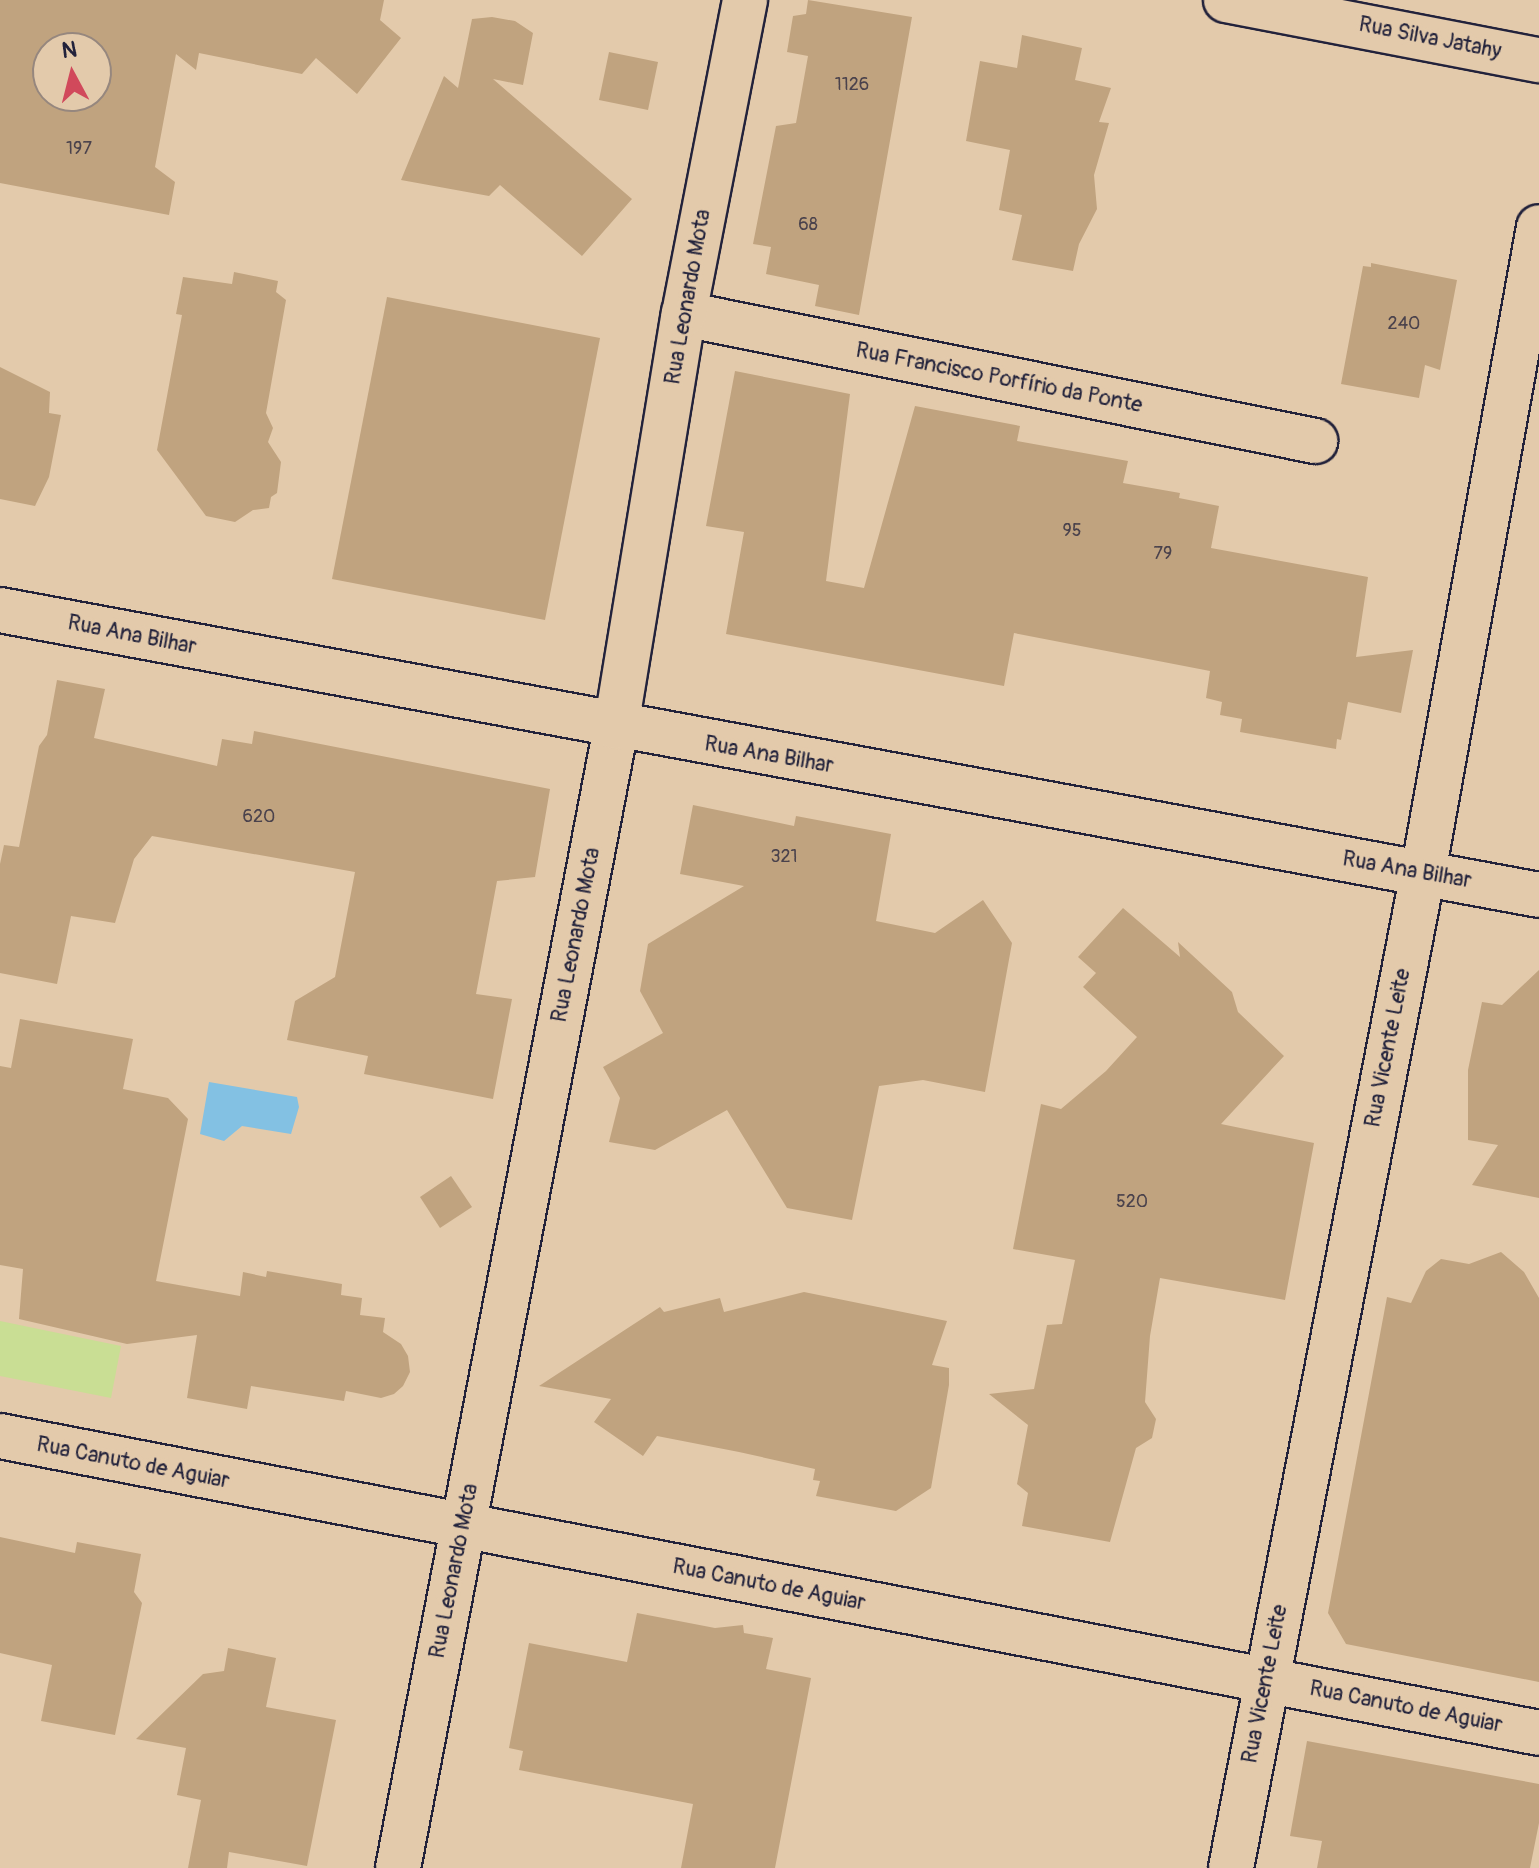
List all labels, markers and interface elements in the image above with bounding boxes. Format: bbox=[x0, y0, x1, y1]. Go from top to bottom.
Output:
street label: Rua Silva Jatahy bbox=[1357, 11, 1503, 65]
north arrow bbox=[32, 32, 112, 112]
text: N bbox=[60, 35, 78, 65]
house number: 1126 bbox=[835, 74, 869, 96]
house number: 197 bbox=[66, 138, 92, 160]
street label: Rua Leonardo Mota bbox=[660, 207, 716, 387]
house number: 68 bbox=[798, 214, 818, 236]
house number: 240 bbox=[1388, 313, 1420, 335]
street label: Rua Francisco Porfírio da Ponte bbox=[853, 337, 1145, 419]
house number: 95 bbox=[1062, 520, 1082, 542]
house number: 79 bbox=[1154, 543, 1172, 565]
street label: Rua Ana Bilhar bbox=[65, 610, 199, 660]
street label: Rua Ana Bilhar bbox=[702, 731, 836, 779]
house number: 620 bbox=[243, 806, 275, 828]
street label: Rua Leonardo Mota bbox=[546, 845, 606, 1025]
house number: 321 bbox=[770, 846, 798, 868]
street label: Rua Ana Bilhar bbox=[1340, 846, 1474, 894]
street label: Rua Vicente Leite bbox=[1360, 966, 1416, 1130]
house number: 520 bbox=[1116, 1191, 1148, 1213]
street label: Rua Canuto de Aguiar bbox=[34, 1431, 232, 1495]
street label: Rua Leonardo Mota bbox=[424, 1481, 484, 1661]
street label: Rua Canuto de Aguiar bbox=[670, 1553, 868, 1617]
street label: Rua Vicente Leite bbox=[1237, 1602, 1293, 1766]
street label: Rua Canuto de Aguiar bbox=[1307, 1675, 1505, 1739]

